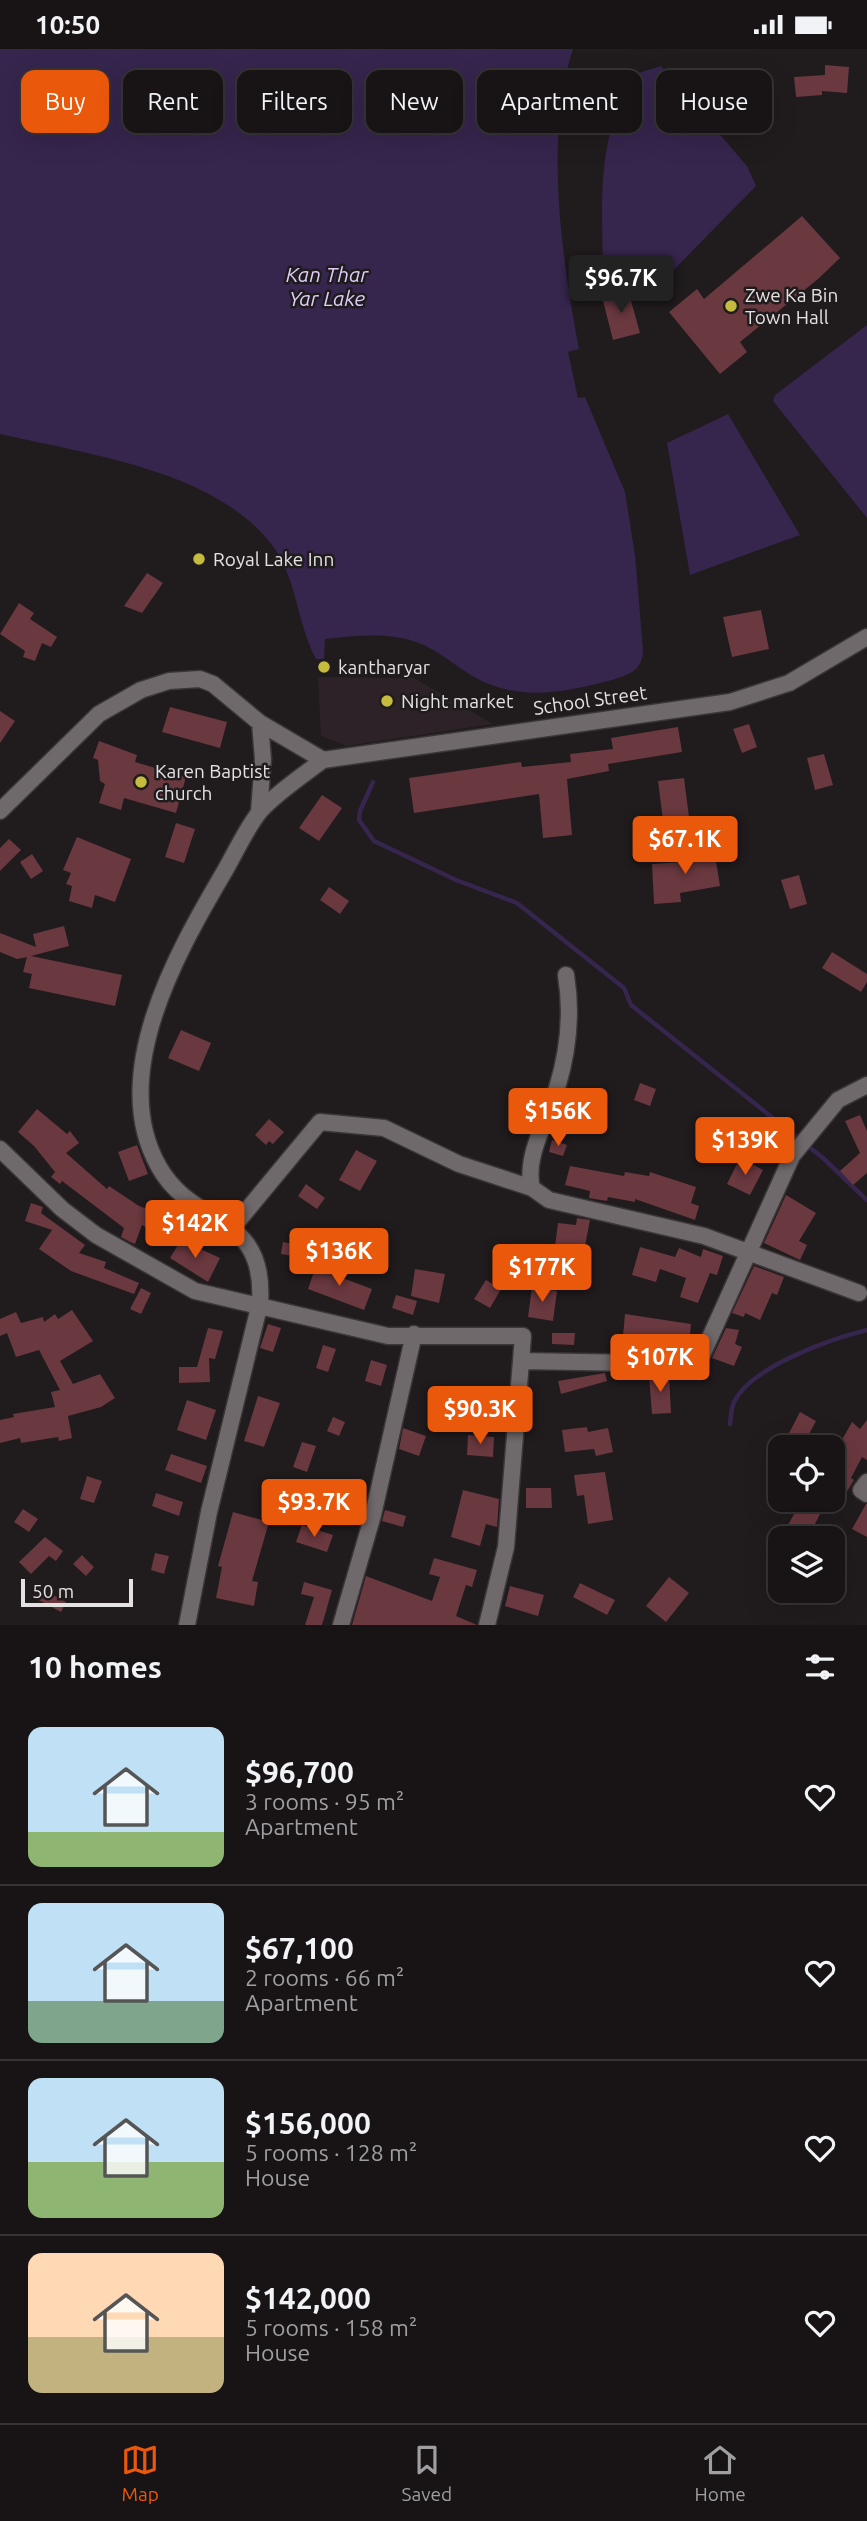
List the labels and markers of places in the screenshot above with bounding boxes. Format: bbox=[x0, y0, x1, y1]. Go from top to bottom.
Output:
pin: $96.7K bbox=[564, 255, 678, 315]
place label: Zwe Ka Bin Town Hall bbox=[745, 284, 838, 328]
marker: Zwe Ka Bin Town Hall bbox=[723, 298, 739, 314]
place label: Royal Lake Inn bbox=[213, 548, 334, 570]
marker: Royal Lake Inn bbox=[191, 551, 207, 567]
place label: kantharyar bbox=[338, 656, 430, 678]
marker: kantharyar bbox=[316, 659, 332, 675]
place label: Night market bbox=[401, 690, 514, 712]
marker: Night market bbox=[379, 693, 395, 709]
place label: Karen Baptist church bbox=[155, 760, 270, 804]
marker: Karen Baptist church bbox=[133, 774, 149, 790]
pin: $67.1K bbox=[628, 817, 742, 876]
pin: $156K bbox=[509, 1089, 607, 1148]
pin: $139K bbox=[696, 1117, 794, 1177]
pin: $142K bbox=[146, 1201, 244, 1260]
pin: $136K bbox=[290, 1229, 388, 1288]
pin: $177K bbox=[493, 1245, 591, 1304]
pin: $107K bbox=[611, 1335, 709, 1394]
pin: $90.3K bbox=[423, 1387, 537, 1446]
pin: $93.7K bbox=[257, 1479, 371, 1539]

